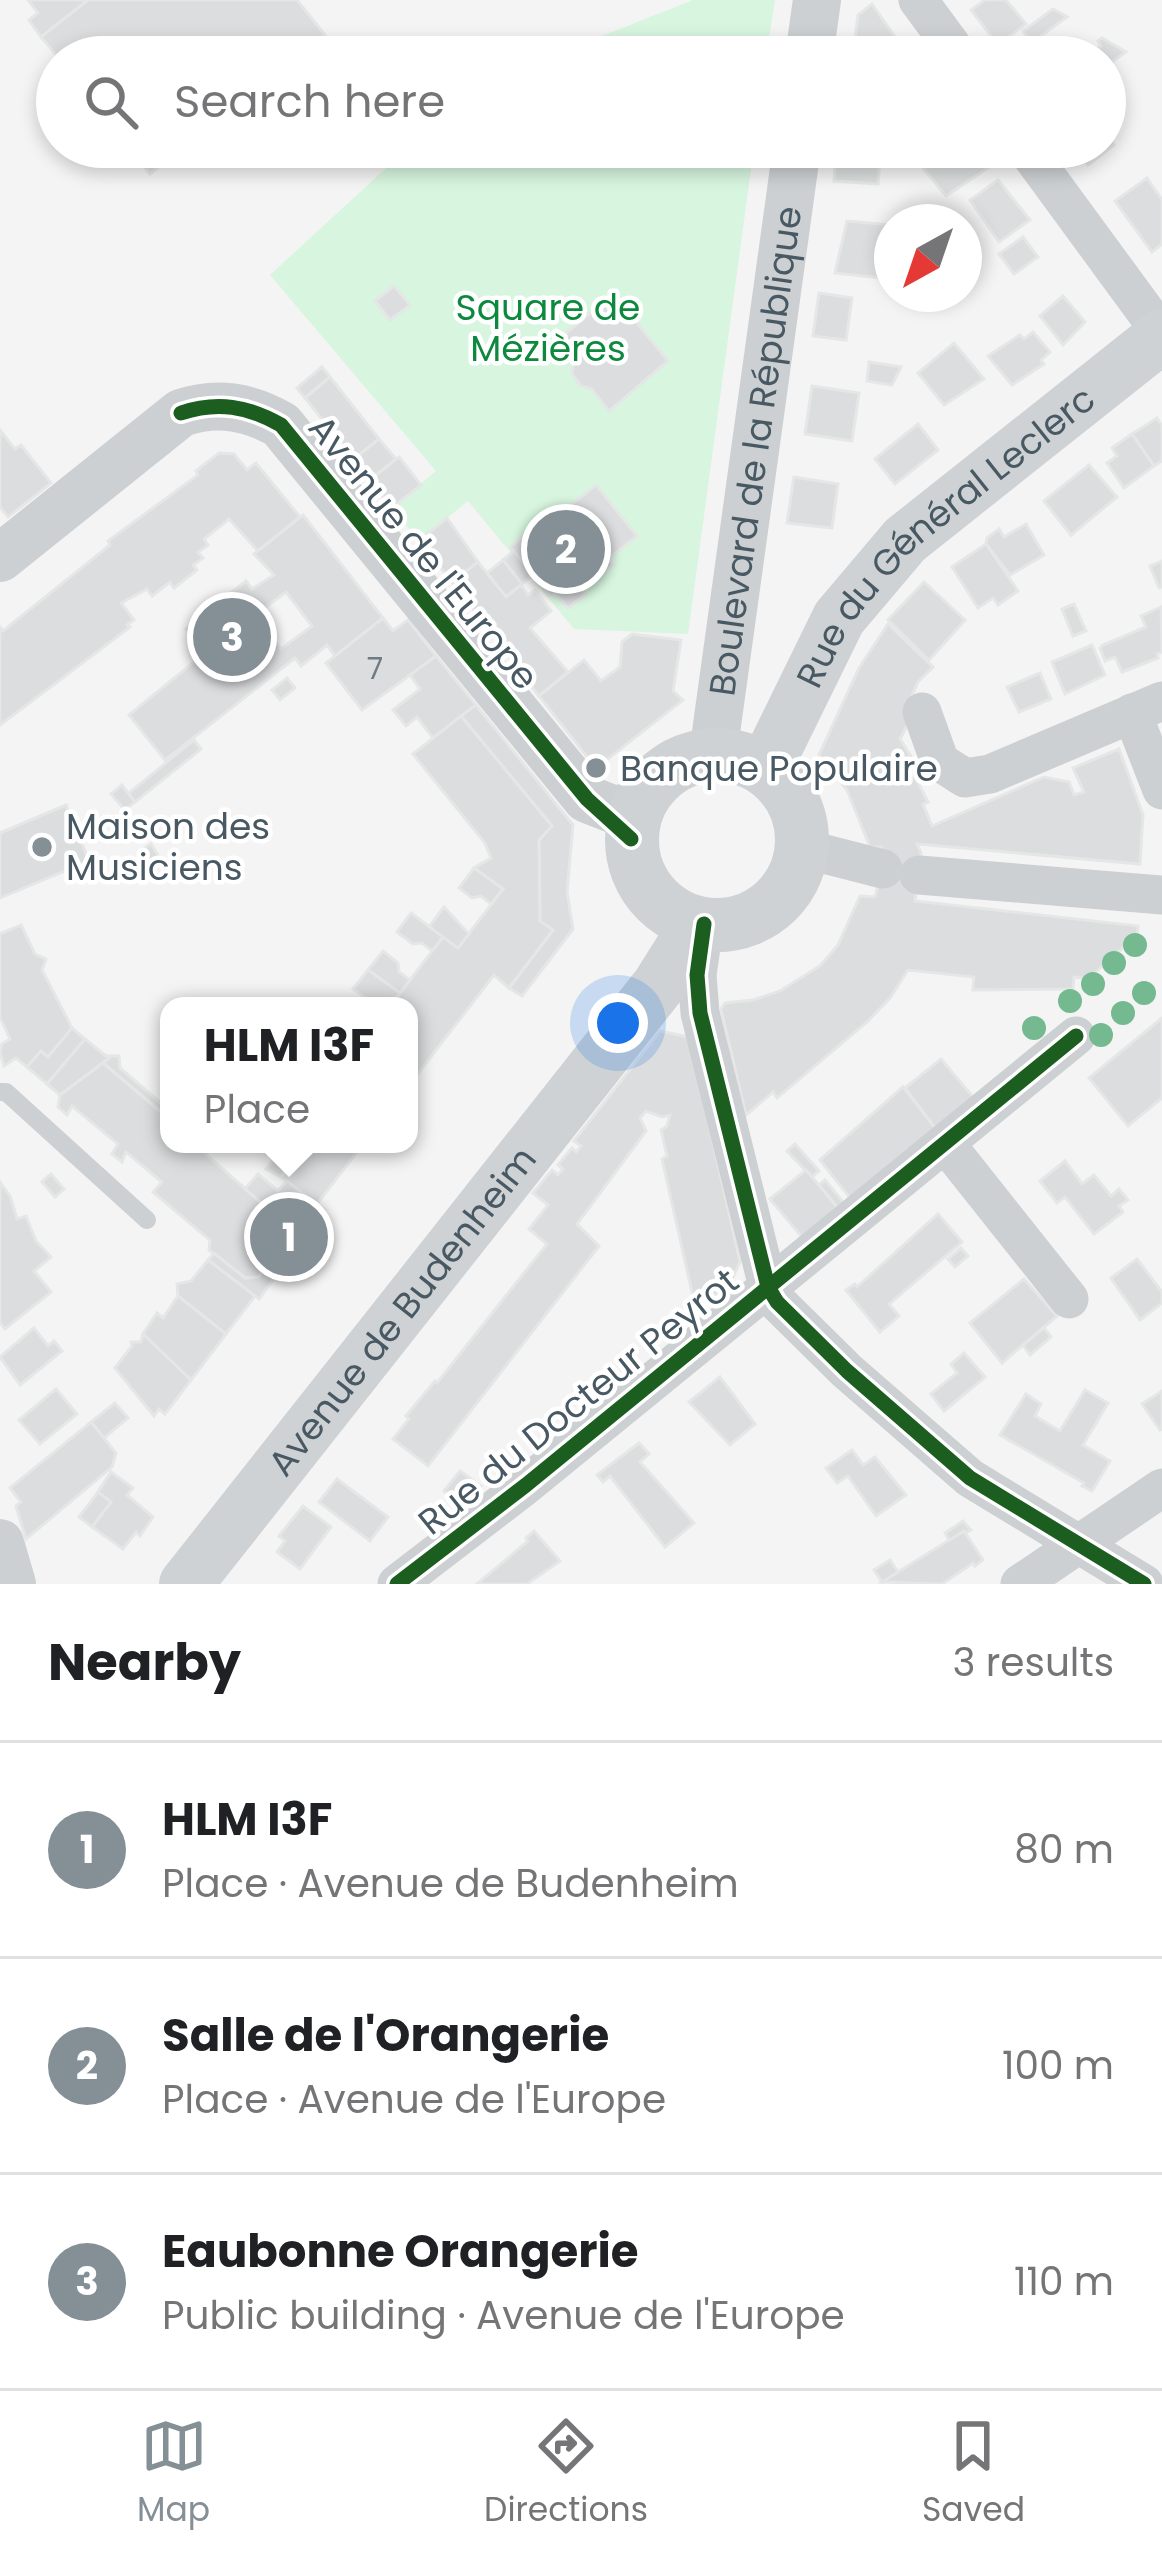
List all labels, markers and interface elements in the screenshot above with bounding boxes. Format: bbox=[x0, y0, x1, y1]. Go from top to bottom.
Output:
search box bbox=[36, 36, 1126, 168]
icon: search bbox=[78, 69, 144, 135]
text: Search here bbox=[174, 70, 445, 133]
street label: Boulevard de la République bbox=[696, 203, 815, 699]
north arrow bbox=[874, 204, 982, 312]
park label: Square de Mézières bbox=[456, 282, 640, 374]
street label: Rue du Général Leclerc bbox=[784, 374, 1106, 696]
street label: Avenue de l'Europe bbox=[297, 404, 551, 701]
pin: 2 bbox=[527, 504, 605, 594]
pin: 3 bbox=[193, 592, 271, 682]
house number: 7 bbox=[367, 647, 383, 690]
place label: Banque Populaire bbox=[620, 743, 938, 794]
marker: Banque Populaire bbox=[583, 755, 609, 781]
place label: Maison des Musiciens bbox=[66, 801, 270, 893]
marker: Maison des Musiciens bbox=[29, 834, 55, 860]
your location bbox=[588, 993, 648, 1053]
popup bbox=[160, 997, 418, 1153]
text: HLM I3F bbox=[204, 1014, 374, 1077]
text: Place bbox=[204, 1082, 310, 1137]
street label: Avenue de Budenheim bbox=[256, 1136, 548, 1487]
pin: 1 bbox=[250, 1192, 328, 1282]
street label: Rue du Docteur Peyrot bbox=[407, 1256, 749, 1547]
text: Nearby bbox=[48, 1626, 241, 1698]
text: 3 results bbox=[952, 1635, 1114, 1690]
text: HLM I3F bbox=[162, 1788, 332, 1851]
text: 1 bbox=[80, 1822, 94, 1877]
text: 80 m bbox=[1014, 1822, 1114, 1877]
text: Place · Avenue de Budenheim bbox=[162, 1856, 739, 1911]
text: Salle de l'Orangerie bbox=[162, 2004, 609, 2067]
text: 2 bbox=[76, 2038, 98, 2093]
text: 100 m bbox=[1002, 2038, 1114, 2093]
text: Place · Avenue de l'Europe bbox=[162, 2072, 666, 2127]
text: Eaubonne Orangerie bbox=[162, 2220, 638, 2283]
text: 3 bbox=[75, 2254, 99, 2309]
text: 110 m bbox=[1014, 2254, 1114, 2309]
text: Public building · Avenue de l'Europe bbox=[162, 2288, 845, 2343]
tab: Map bbox=[137, 2413, 210, 2535]
tab: Directions bbox=[484, 2413, 648, 2535]
tab: Saved bbox=[922, 2413, 1025, 2535]

